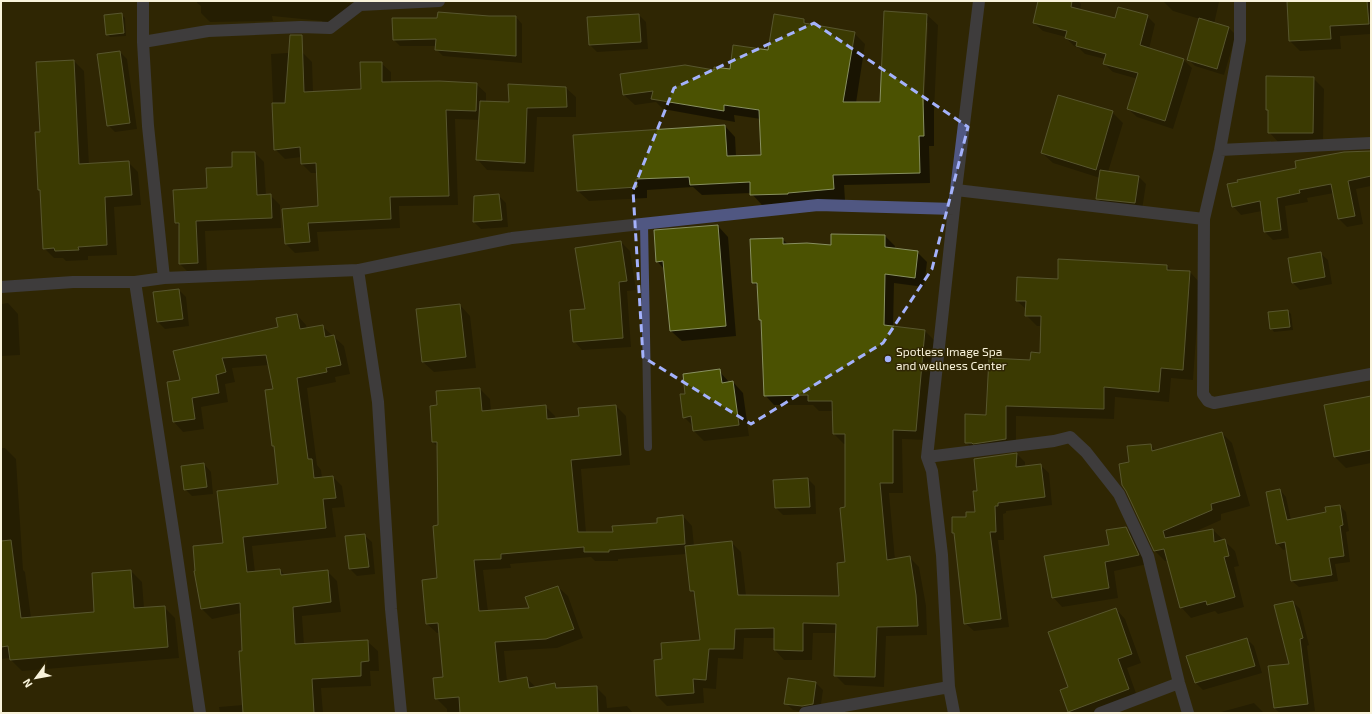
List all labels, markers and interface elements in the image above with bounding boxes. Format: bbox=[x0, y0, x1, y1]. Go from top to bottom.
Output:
place label: Spotless Image Spa and wellness Center bbox=[896, 344, 1007, 372]
marker: Spotless Image Spa and wellness Center bbox=[883, 354, 893, 364]
north arrow bbox=[16, 658, 56, 698]
text: N bbox=[19, 677, 35, 690]

